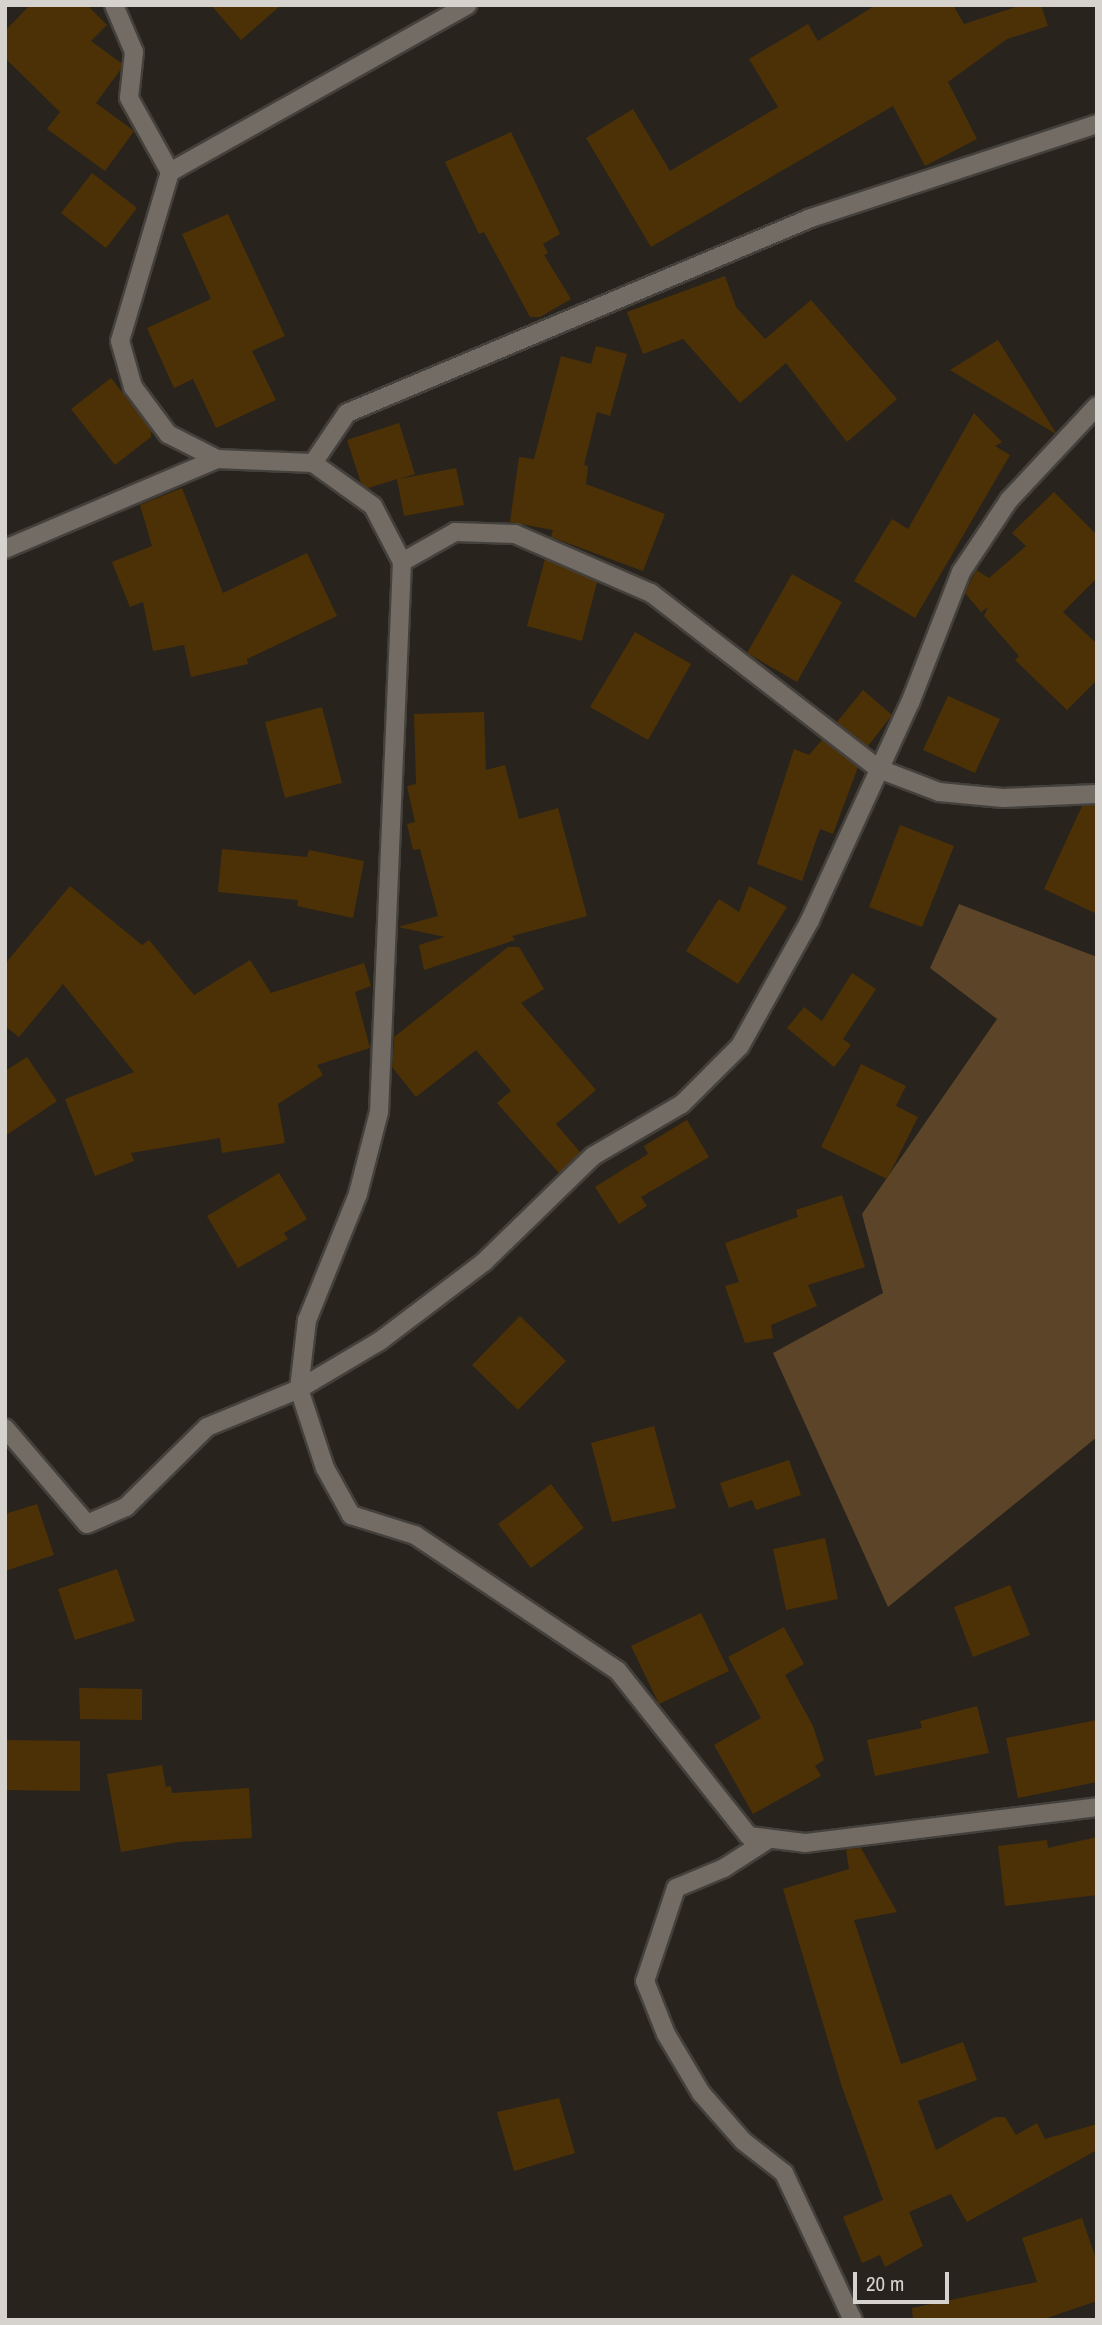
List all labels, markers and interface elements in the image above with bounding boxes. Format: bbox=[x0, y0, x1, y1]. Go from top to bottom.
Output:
scale bar bbox=[857, 2258, 953, 2302]
text: 20 m bbox=[866, 2269, 904, 2298]

